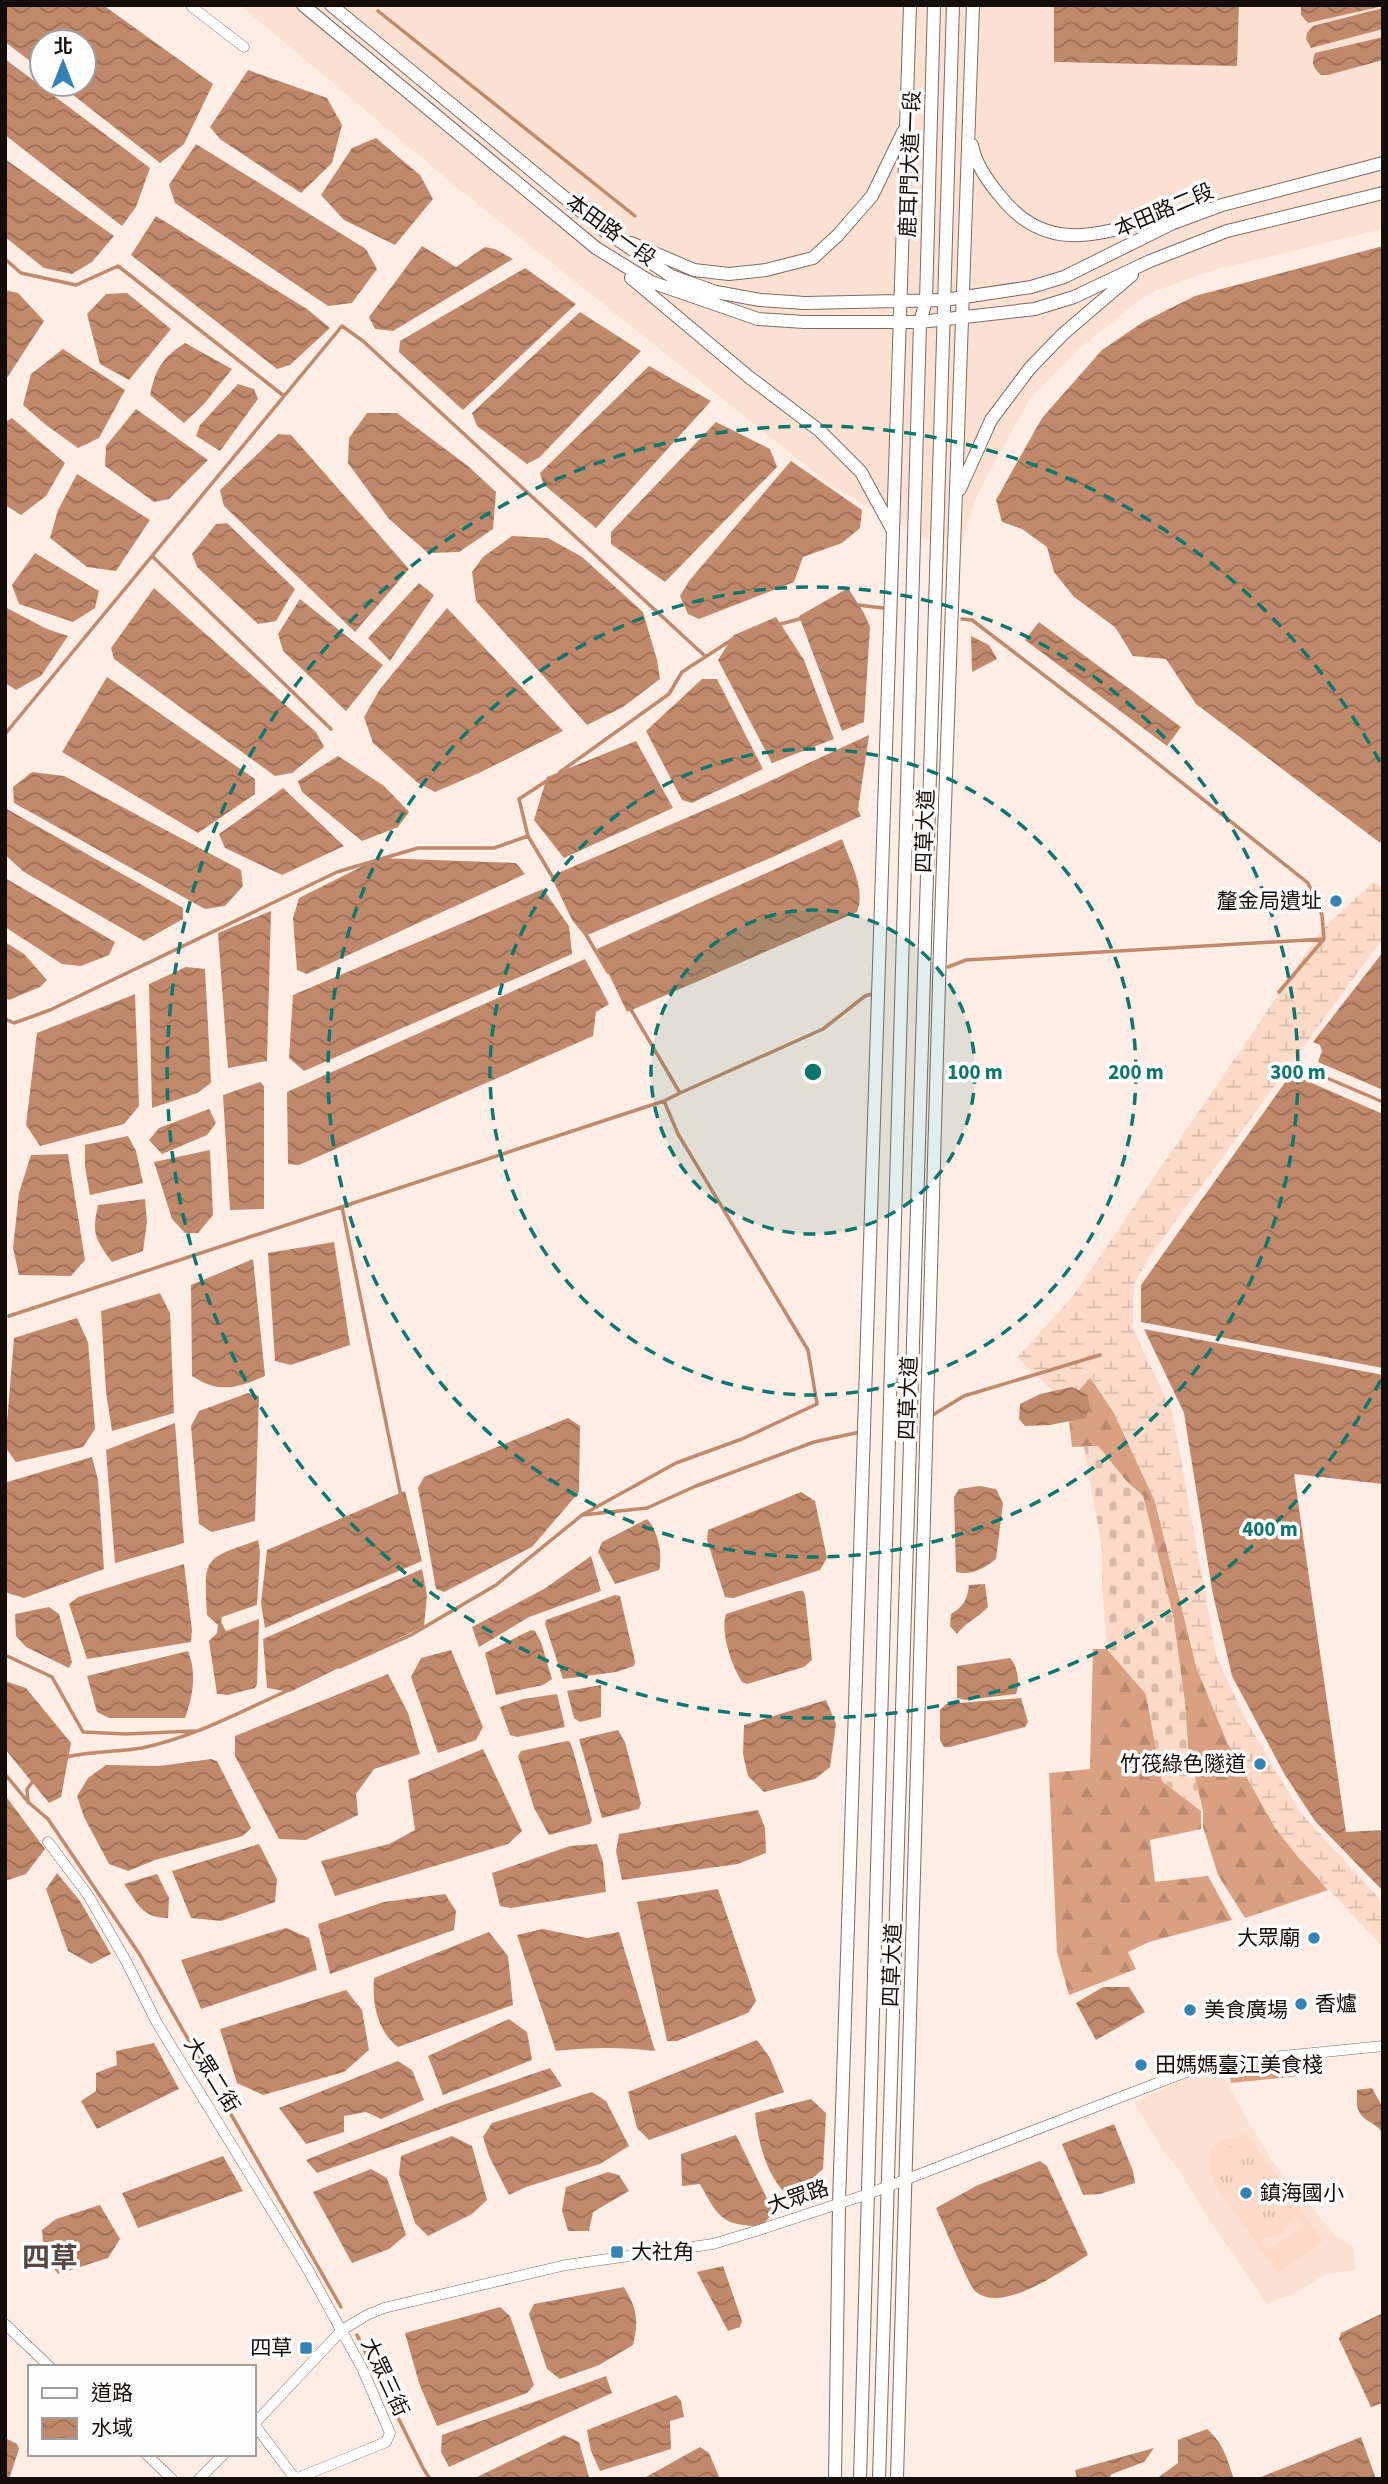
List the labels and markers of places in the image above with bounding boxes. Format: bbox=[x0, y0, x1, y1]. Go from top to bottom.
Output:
place label: 釐金局遺址 bbox=[1217, 886, 1322, 916]
marker: 釐金局遺址 bbox=[1328, 893, 1344, 909]
centre of rings bbox=[801, 1060, 825, 1084]
place label: 竹筏綠色隧道 bbox=[1120, 1749, 1246, 1779]
marker: 竹筏綠色隧道 bbox=[1252, 1756, 1268, 1772]
place label: 大眾廟 bbox=[1237, 1923, 1300, 1953]
marker: 大眾廟 bbox=[1306, 1930, 1322, 1946]
place label: 香爐 bbox=[1315, 1989, 1357, 2019]
place label: 美食廣場 bbox=[1204, 1995, 1288, 2025]
marker: 香爐 bbox=[1293, 1996, 1309, 2012]
marker: 美食廣場 bbox=[1182, 2002, 1198, 2018]
place label: 田媽媽臺江美食棧 bbox=[1155, 2050, 1323, 2080]
marker: 田媽媽臺江美食棧 bbox=[1133, 2057, 1149, 2073]
place label: 鎮海國小 bbox=[1260, 2178, 1344, 2208]
marker: 鎮海國小 bbox=[1238, 2185, 1254, 2201]
place label: 大社角 bbox=[631, 2237, 694, 2267]
marker: 大社角 bbox=[609, 2244, 625, 2260]
place label: 四草 bbox=[250, 2333, 292, 2363]
marker: 四草 bbox=[298, 2340, 314, 2356]

